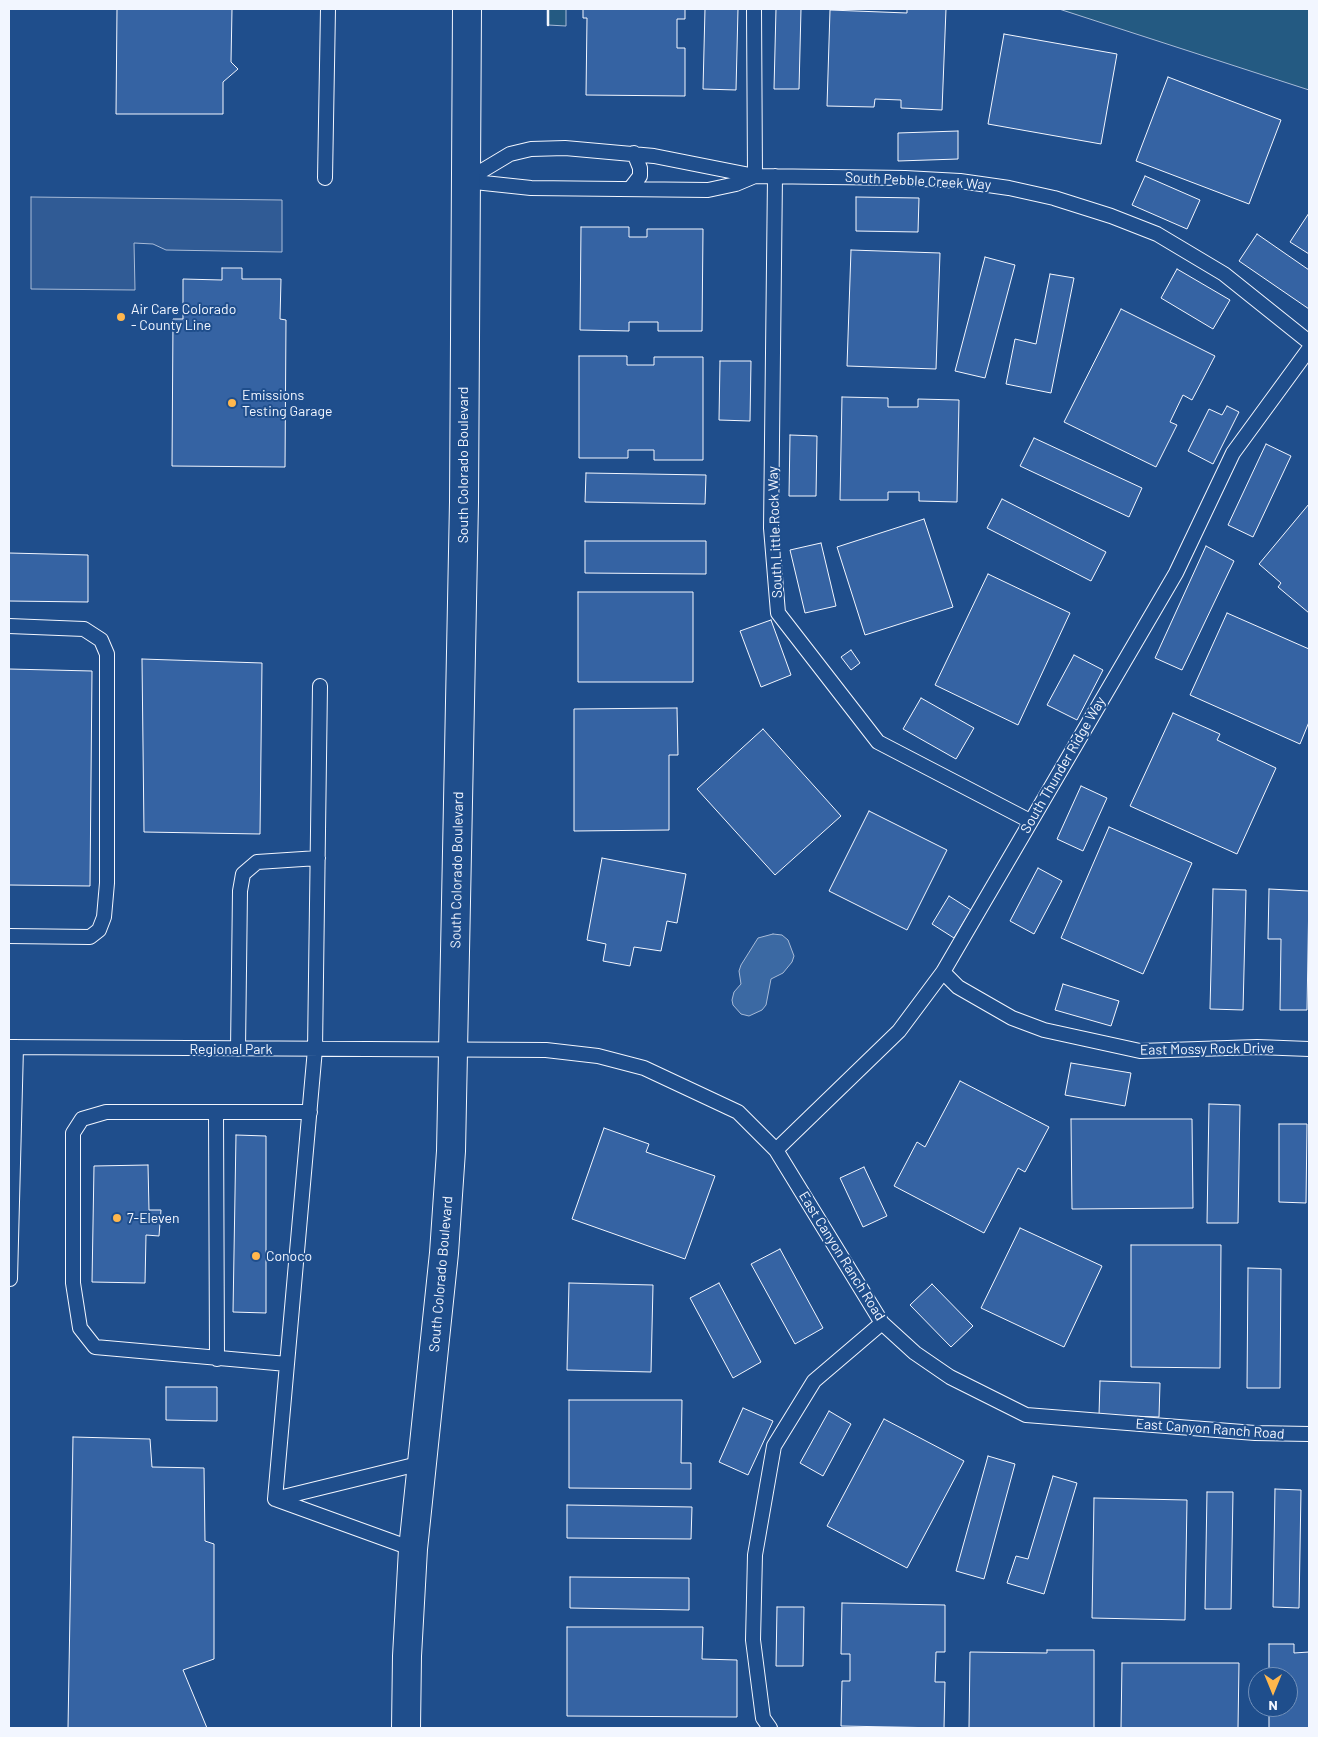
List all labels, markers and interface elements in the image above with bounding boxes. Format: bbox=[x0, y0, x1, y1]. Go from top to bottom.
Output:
street label: South Pebble Creek Way bbox=[844, 169, 992, 193]
place label: Air Care Colorado - County Line bbox=[131, 301, 236, 334]
marker: Air Care Colorado - County Line bbox=[115, 311, 127, 323]
place label: Emissions Testing Garage bbox=[242, 387, 332, 420]
street label: South Colorado Boulevard bbox=[455, 387, 471, 543]
marker: Emissions Testing Garage bbox=[226, 397, 238, 409]
street label: South Little Rock Way bbox=[764, 466, 786, 598]
street label: South Thunder Ridge Way bbox=[1017, 694, 1109, 836]
street label: South Colorado Boulevard bbox=[447, 791, 467, 949]
street label: East Mossy Rock Drive bbox=[1140, 1039, 1274, 1059]
street label: Regional Park bbox=[190, 1041, 272, 1057]
street label: East Canyon Ranch Road bbox=[795, 1188, 889, 1324]
street label: South Colorado Boulevard bbox=[426, 1195, 456, 1353]
place label: 7-Eleven bbox=[127, 1210, 180, 1226]
marker: 7-Eleven bbox=[111, 1212, 123, 1224]
place label: Conoco bbox=[266, 1248, 312, 1264]
marker: Conoco bbox=[250, 1250, 262, 1262]
street label: East Canyon Ranch Road bbox=[1135, 1415, 1285, 1443]
north arrow bbox=[1248, 1667, 1298, 1717]
text: N bbox=[1268, 1698, 1278, 1715]

